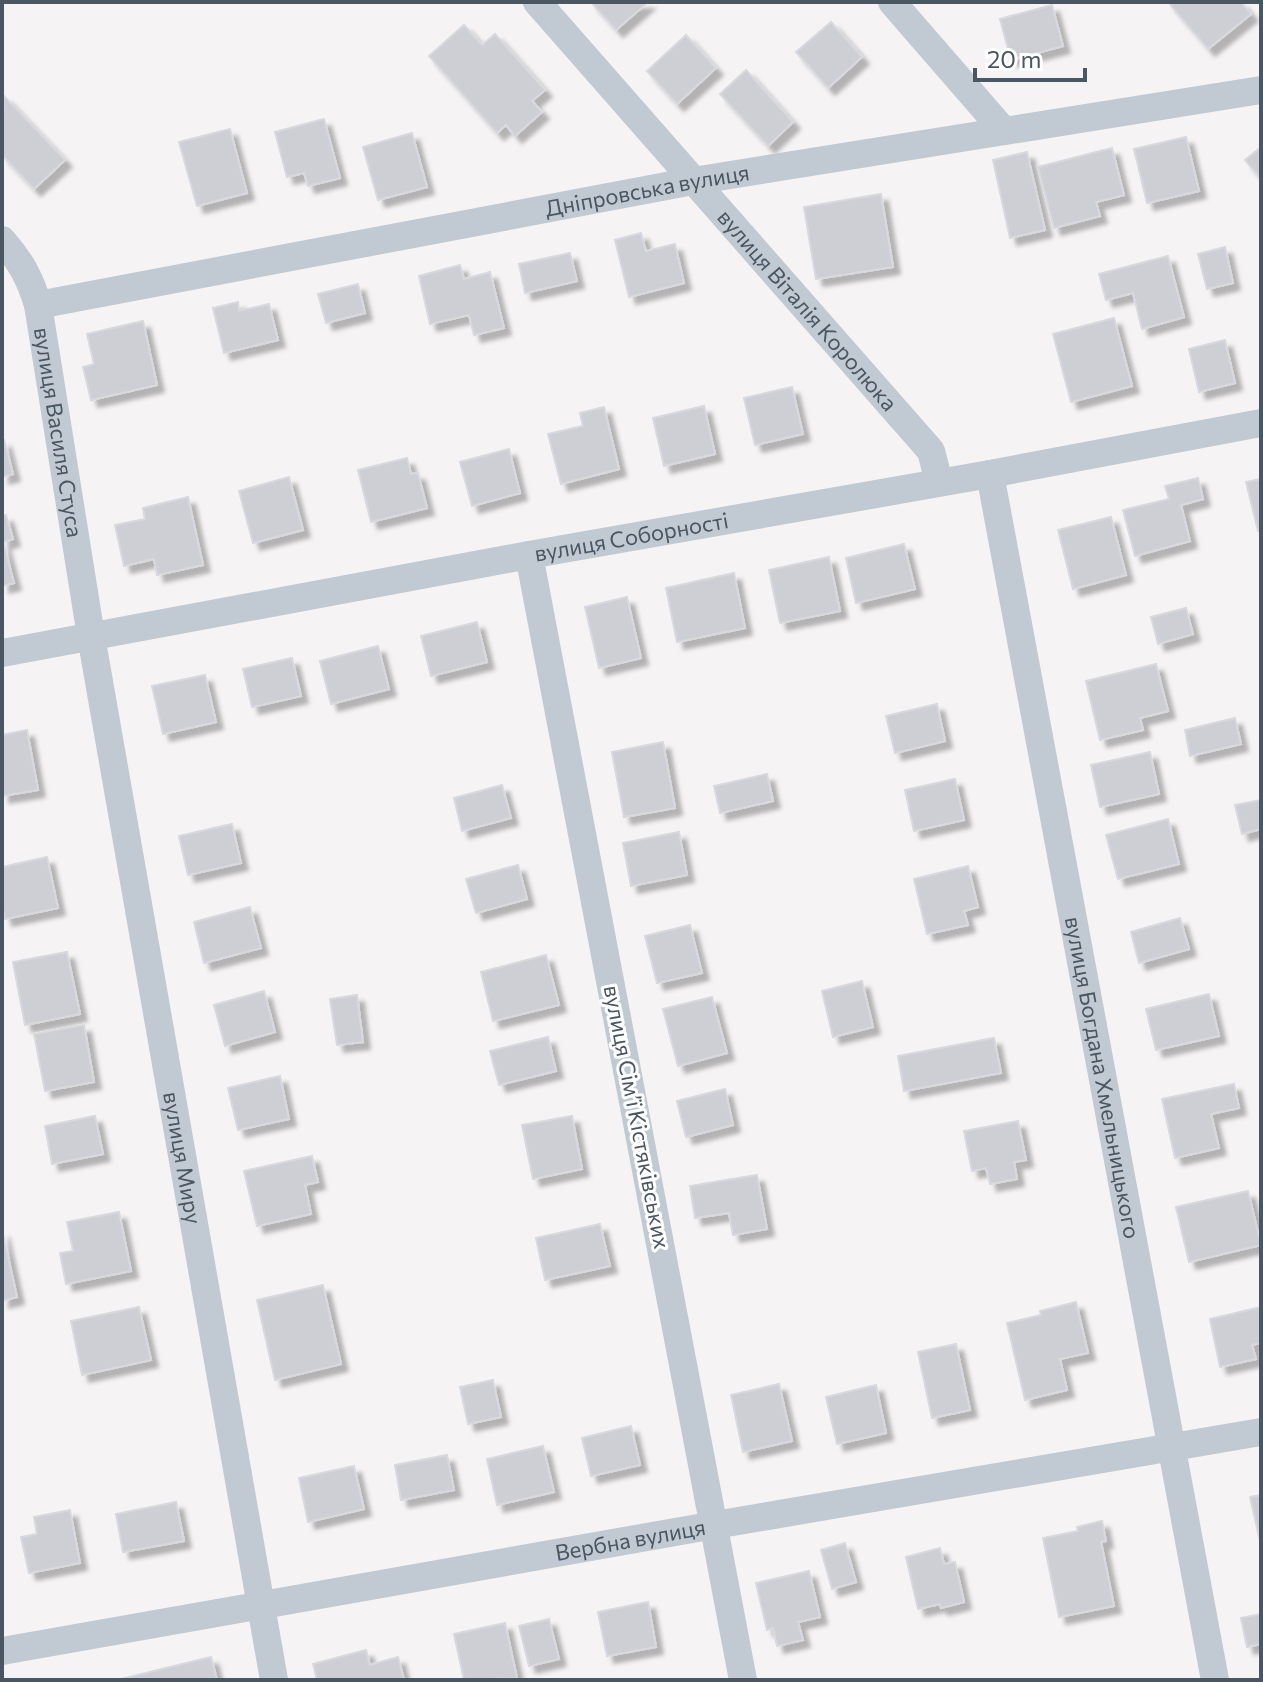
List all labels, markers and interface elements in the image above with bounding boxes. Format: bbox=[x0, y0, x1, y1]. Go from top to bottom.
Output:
scale bar bbox=[975, 32, 1085, 82]
text: 20 m bbox=[987, 44, 1041, 73]
street label: Дніпровська вулиця bbox=[543, 158, 751, 222]
street label: вулиця Віталія Королюка bbox=[712, 204, 903, 416]
street label: вулиця Василя Стуса bbox=[29, 325, 89, 539]
street label: вулиця Соборності bbox=[532, 506, 730, 567]
street label: вулиця Богдана Хмельницького bbox=[1060, 914, 1146, 1241]
street label: вулиця Сімʼї Кістяківських bbox=[599, 983, 676, 1251]
street label: вулиця Миру bbox=[158, 1089, 208, 1226]
street label: Вербна вулиця bbox=[553, 1513, 707, 1566]

